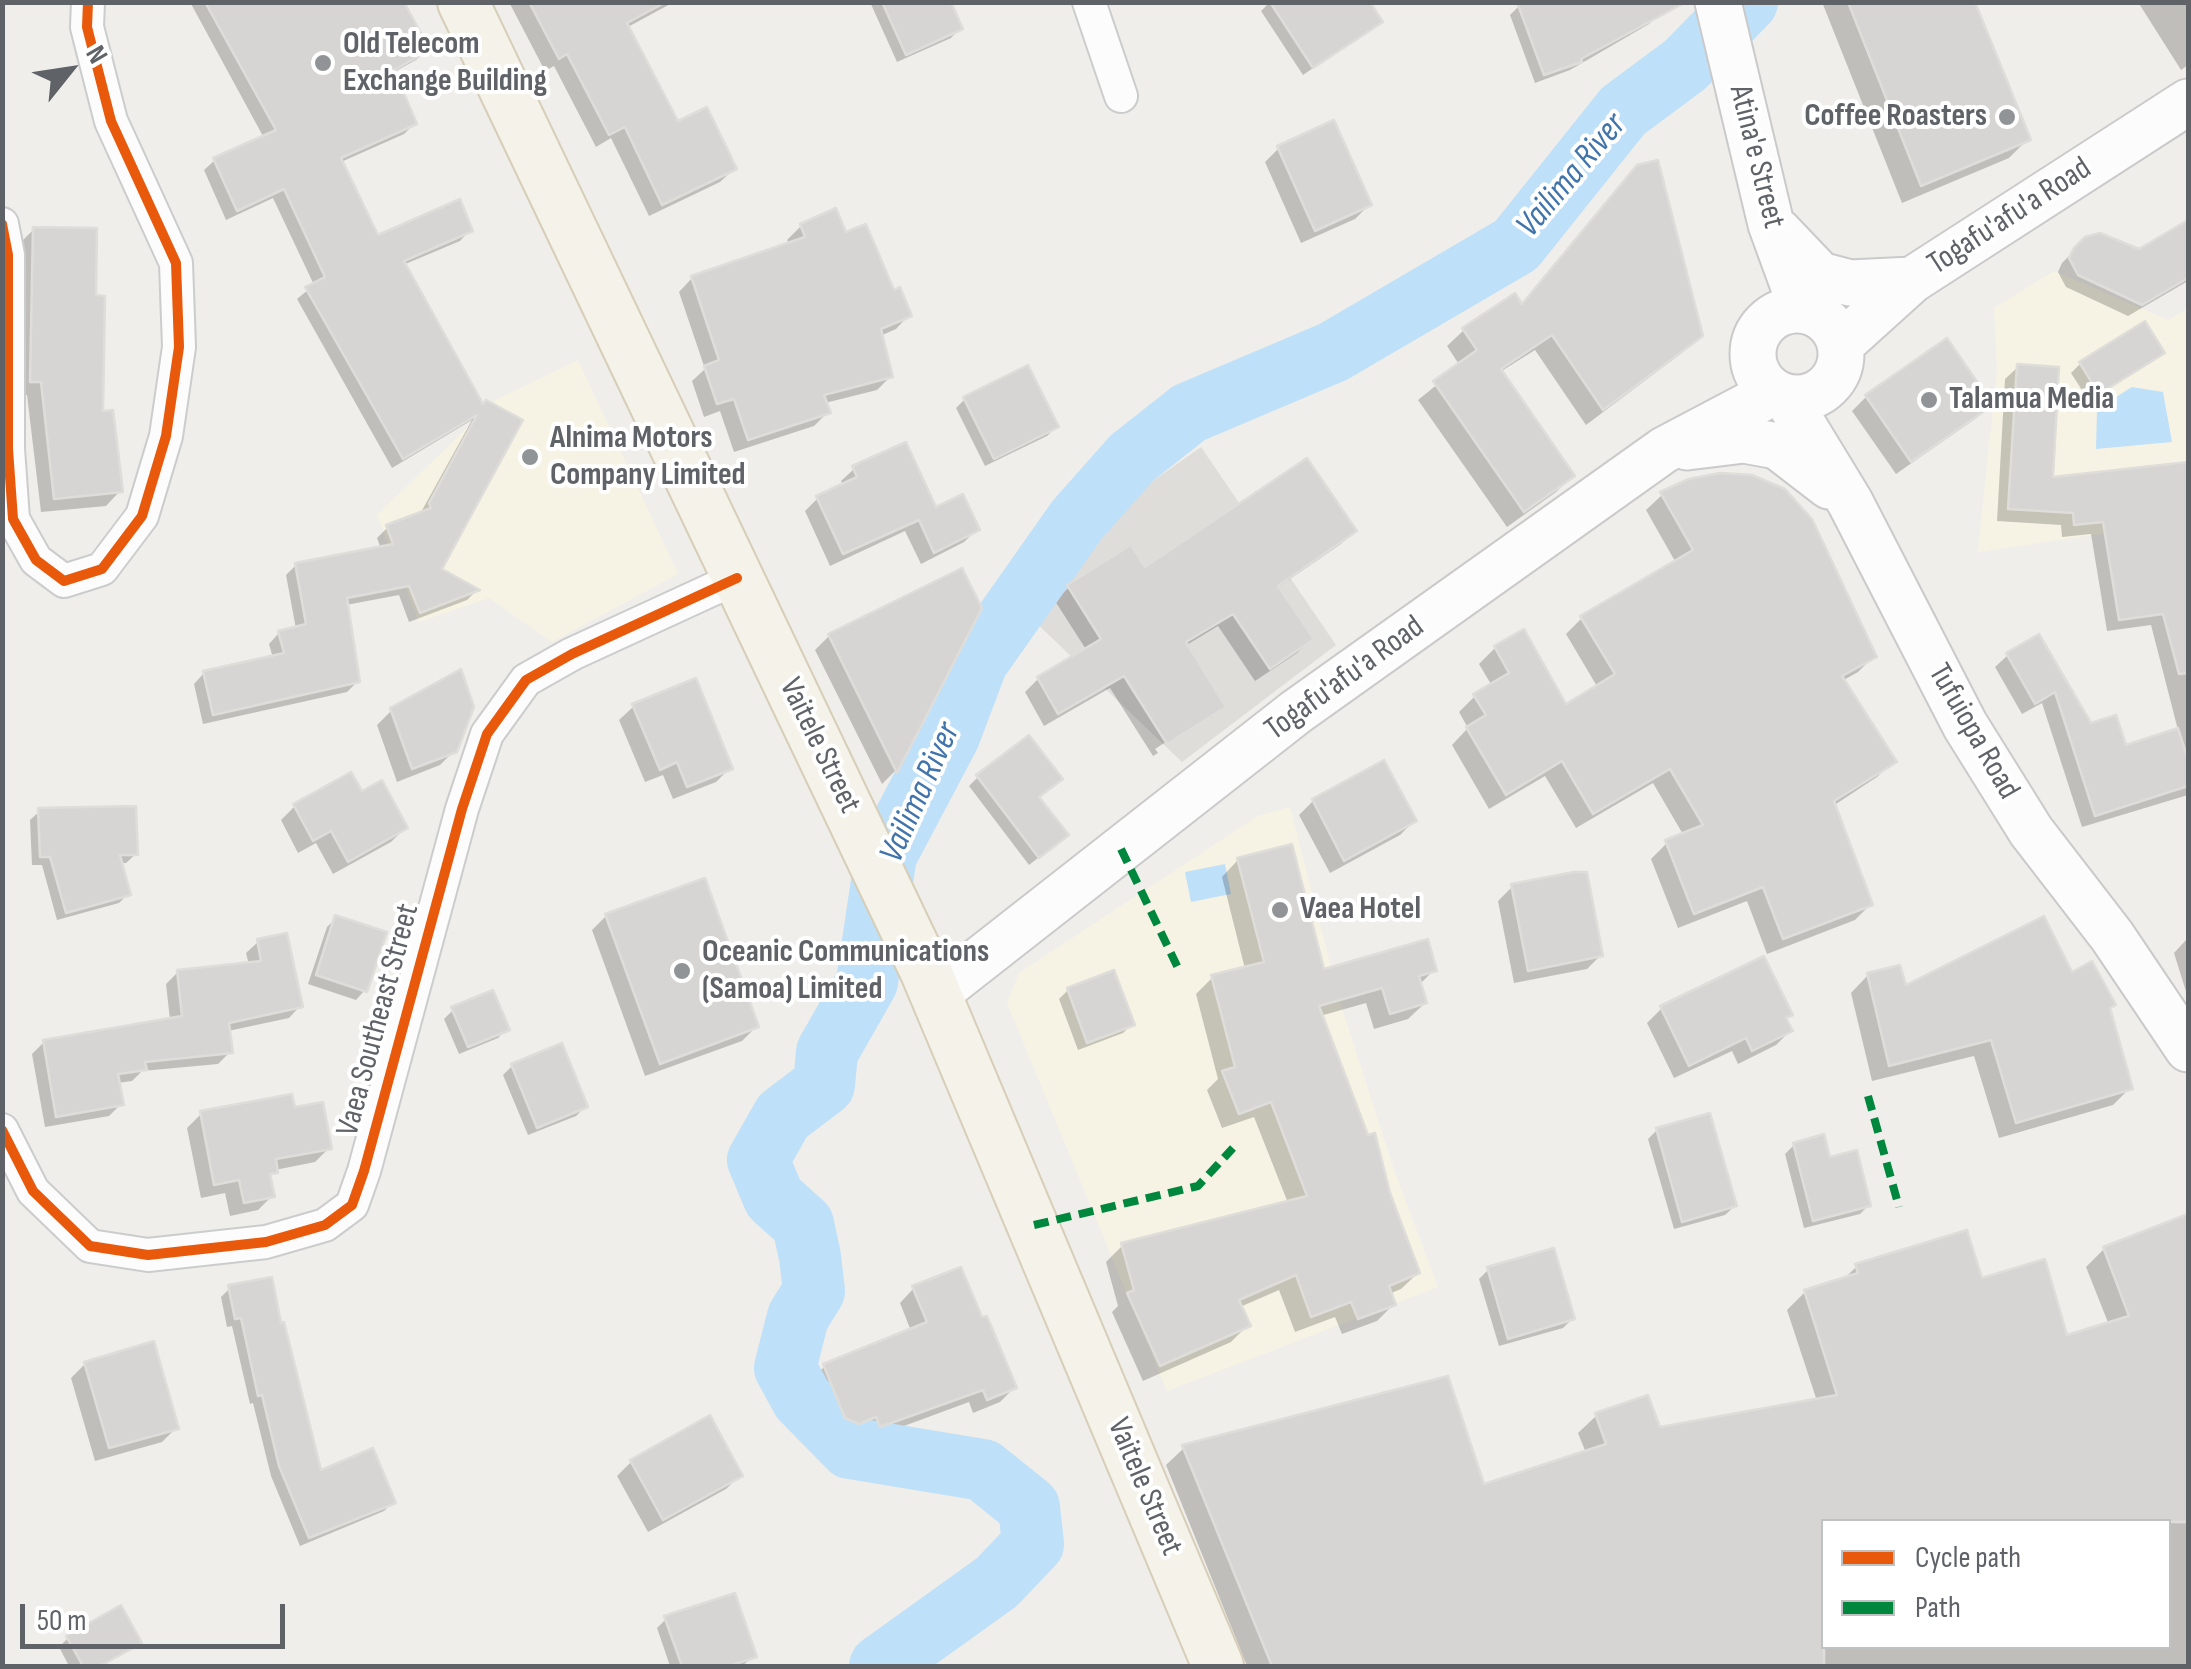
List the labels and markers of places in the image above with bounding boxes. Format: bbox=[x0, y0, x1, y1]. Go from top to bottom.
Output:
place label: Old Telecom Exchange Building bbox=[343, 26, 547, 101]
marker: Old Telecom Exchange Building bbox=[312, 52, 334, 74]
place label: Coffee Roasters bbox=[1804, 98, 1987, 136]
marker: Coffee Roasters bbox=[1996, 106, 2018, 128]
place label: Talamua Media bbox=[1949, 381, 2114, 419]
marker: Talamua Media bbox=[1918, 389, 1940, 411]
place label: Alnima Motors Company Limited bbox=[550, 420, 746, 495]
marker: Alnima Motors Company Limited bbox=[519, 446, 541, 468]
place label: Vaea Hotel bbox=[1300, 891, 1421, 929]
marker: Vaea Hotel bbox=[1269, 899, 1291, 921]
place label: Oceanic Communications (Samoa) Limited bbox=[702, 934, 989, 1009]
marker: Oceanic Communications (Samoa) Limited bbox=[671, 960, 693, 982]

